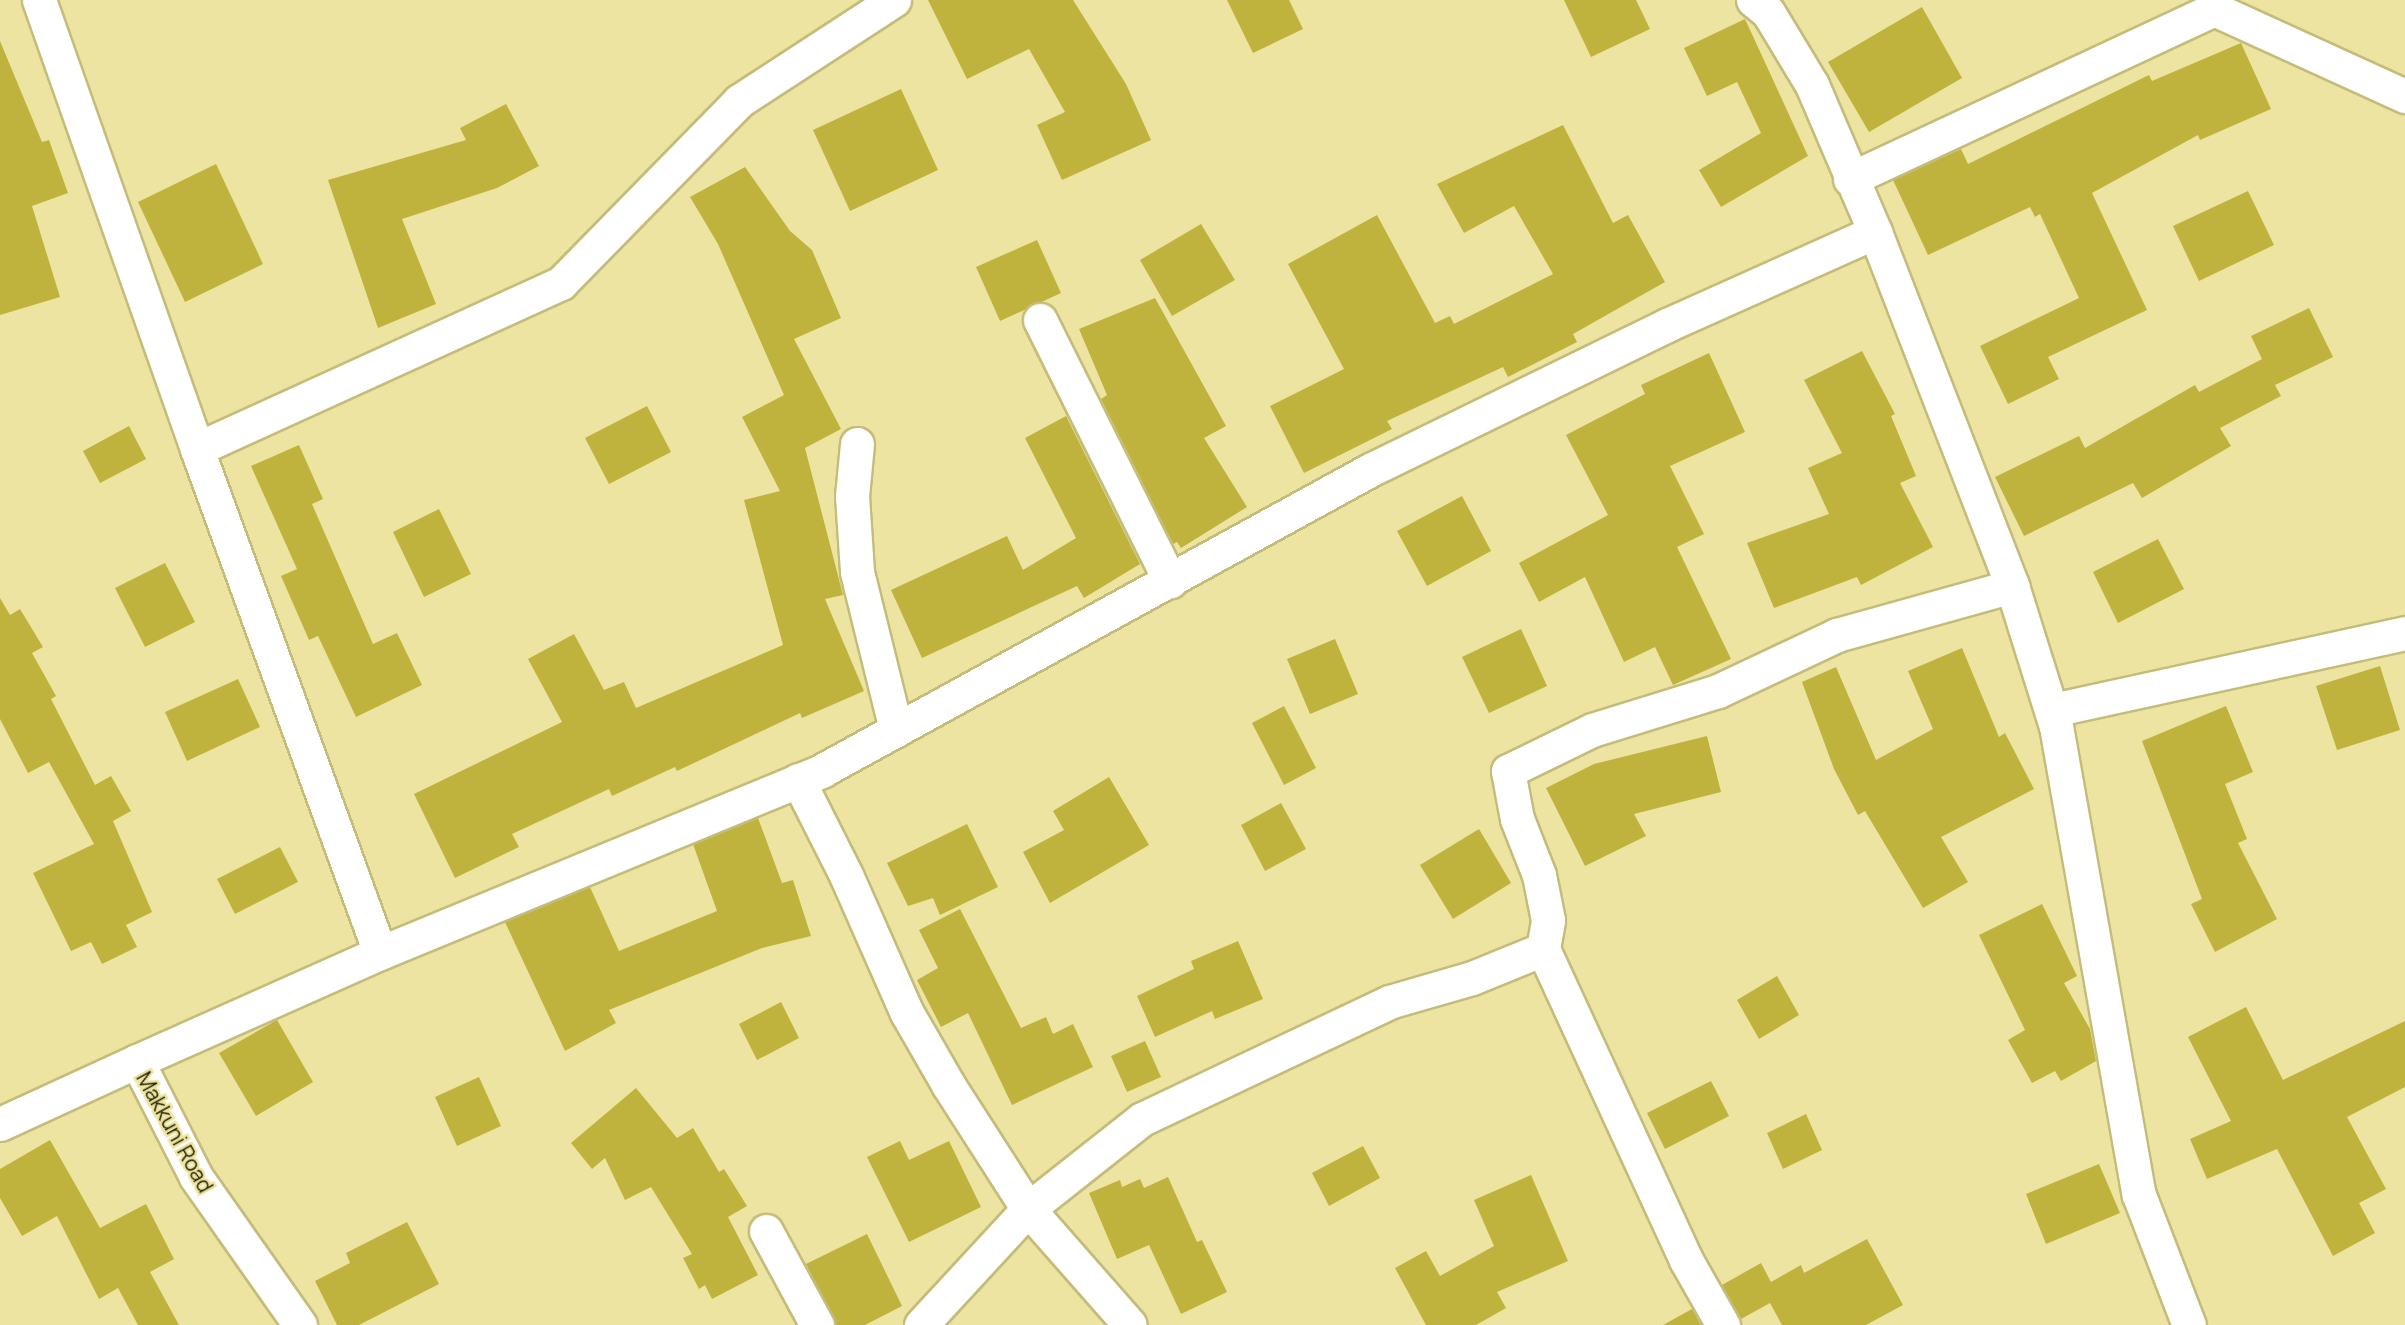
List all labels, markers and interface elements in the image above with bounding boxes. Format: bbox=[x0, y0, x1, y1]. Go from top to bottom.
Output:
street label: Makkuni Road bbox=[132, 1067, 218, 1197]

